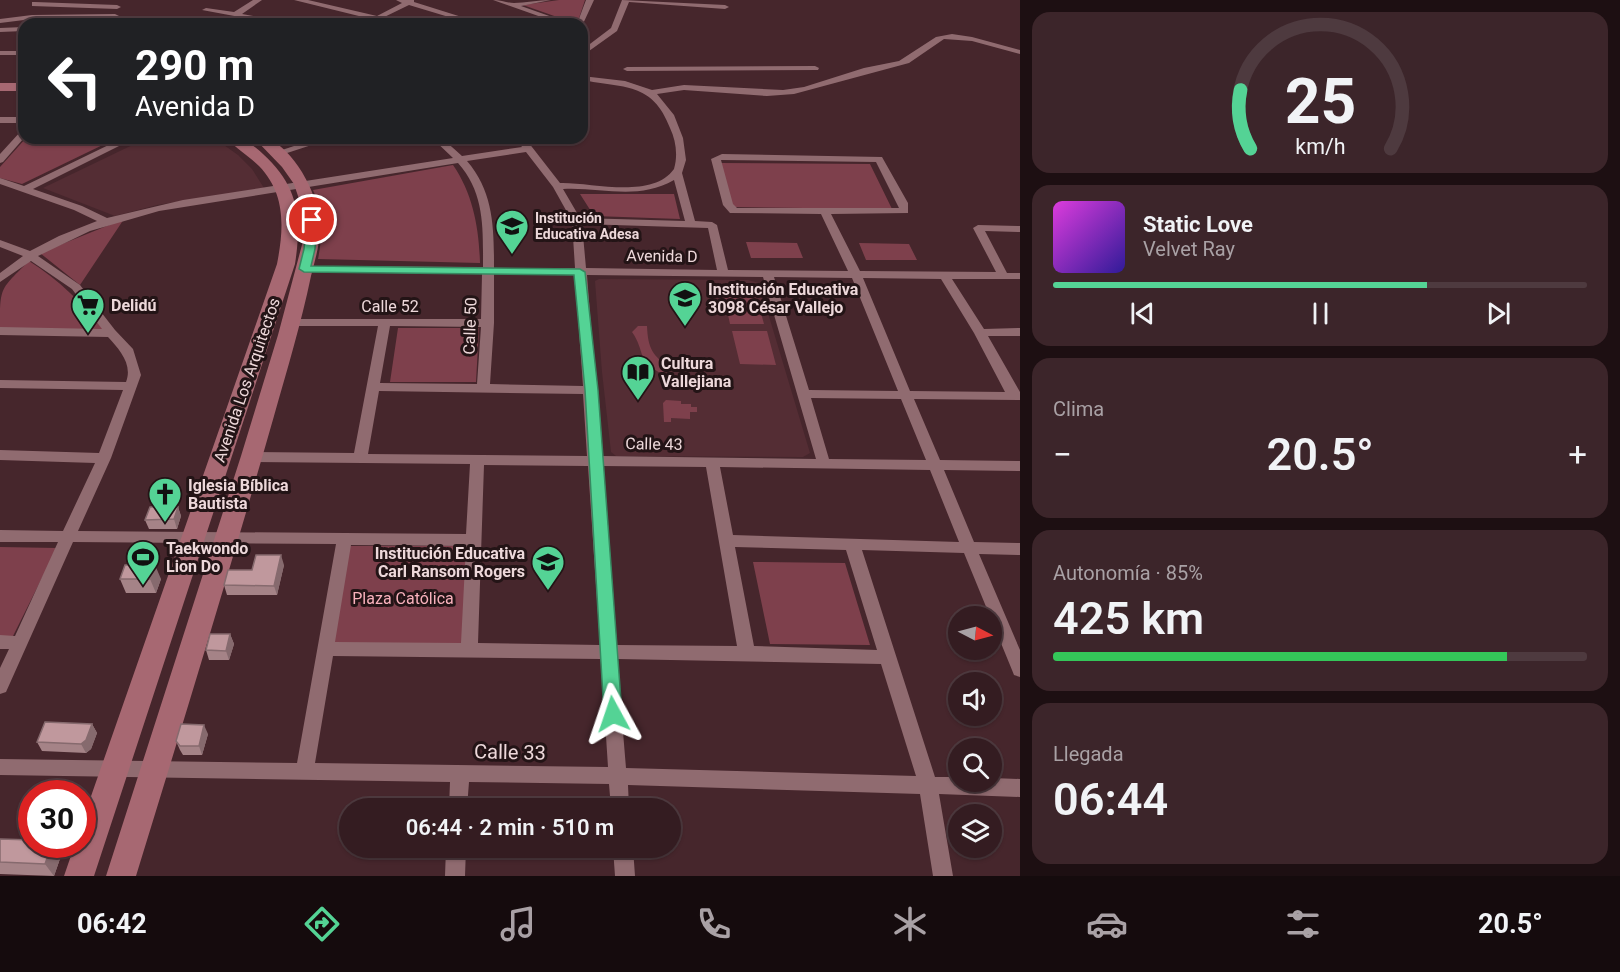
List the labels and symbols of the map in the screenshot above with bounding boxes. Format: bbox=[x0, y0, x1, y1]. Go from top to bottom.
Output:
pin bbox=[286, 194, 337, 245]
school or university icon: Institución Educativa Adesa bbox=[494, 208, 530, 255]
place label: Institución Educativa Adesa bbox=[535, 210, 640, 242]
street label: Avenida D bbox=[626, 246, 698, 266]
school or university icon: Institución Educativa 3098 César Vallejo bbox=[667, 280, 703, 327]
place label: Institución Educativa 3098 César Vallejo bbox=[708, 280, 859, 317]
supermarket icon: Delidú bbox=[70, 287, 106, 334]
street label: Avenida Los Arquitectos bbox=[210, 295, 284, 465]
place label: Delidú bbox=[111, 296, 157, 315]
street label: Calle 52 bbox=[361, 297, 419, 316]
street label: Calle 50 bbox=[460, 297, 480, 355]
library icon: Cultura Vallejiana bbox=[620, 354, 656, 401]
place label: Cultura Vallejiana bbox=[661, 354, 732, 391]
street label: Calle 43 bbox=[625, 434, 683, 454]
church icon: Iglesia Bíblica Bautista bbox=[147, 476, 183, 523]
place label: Iglesia Bíblica Bautista bbox=[188, 476, 289, 513]
sports icon: Taekwondo Lion Do bbox=[125, 539, 161, 586]
place label: Taekwondo Lion Do bbox=[166, 539, 248, 576]
place label: Institución Educativa Carl Ransom Rogers bbox=[375, 544, 525, 581]
school or university icon: Institución Educativa Carl Ransom Rogers bbox=[530, 544, 566, 591]
park label: Plaza Católica bbox=[352, 589, 454, 608]
north arrow bbox=[948, 606, 1002, 660]
position arrow bbox=[581, 682, 645, 746]
street label: Calle 33 bbox=[474, 739, 546, 765]
speed limit sign: 30 bbox=[18, 780, 96, 858]

